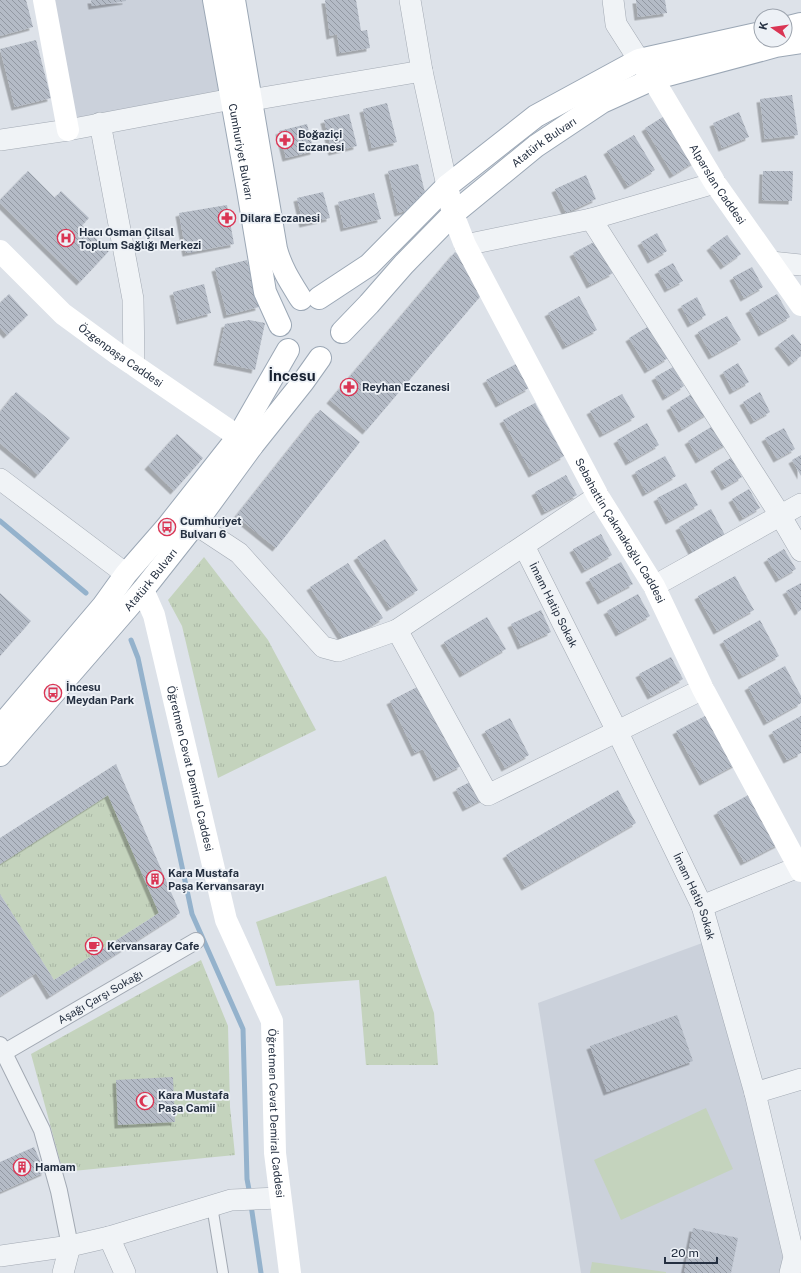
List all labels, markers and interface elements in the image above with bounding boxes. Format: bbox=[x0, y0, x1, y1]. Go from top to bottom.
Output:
north arrow bbox=[753, 8, 793, 48]
text: K bbox=[757, 20, 770, 31]
street label: Cumhuriyet Bulvarı bbox=[227, 102, 256, 201]
street label: Atatürk Bulvarı bbox=[509, 115, 578, 169]
place label: Boğaziçi Eczanesi bbox=[298, 128, 344, 153]
pharmacy icon: Boğaziçi Eczanesi bbox=[275, 130, 295, 150]
street label: Alparslan Caddesi bbox=[687, 142, 748, 226]
pharmacy icon: Dilara Eczanesi bbox=[217, 208, 237, 228]
place label: Dilara Eczanesi bbox=[240, 212, 320, 224]
place label: Hacı Osman Çilsal Toplum Sağlığı Merkezi bbox=[79, 226, 201, 251]
hospital icon: Hacı Osman Çilsal Toplum Sağlığı Merkezi bbox=[56, 228, 76, 248]
street label: Özgenpaşa Caddesi bbox=[76, 320, 165, 389]
district label: İncesu bbox=[268, 367, 316, 384]
pharmacy icon: Reyhan Eczanesi bbox=[339, 377, 359, 397]
place label: Reyhan Eczanesi bbox=[362, 381, 450, 393]
street label: Sebahattin Çakmakoğlu Caddesi bbox=[573, 456, 667, 605]
place label: Cumhuriyet Bulvarı 6 bbox=[180, 515, 242, 540]
bus stop icon: Cumhuriyet Bulvarı 6 bbox=[157, 517, 177, 537]
street label: Atatürk Bulvarı bbox=[122, 546, 179, 613]
street label: İmam Hatip Sokak bbox=[527, 560, 580, 649]
place label: İncesu Meydan Park bbox=[66, 680, 135, 706]
bus stop icon: İncesu Meydan Park bbox=[43, 683, 63, 703]
street label: Öğretmen Cevat Demiral Caddesi bbox=[165, 684, 216, 852]
street label: İmam Hatip Sokak bbox=[671, 851, 717, 941]
place label: Kara Mustafa Paşa Kervansarayı bbox=[168, 867, 264, 893]
building icon: Kara Mustafa Paşa Kervansarayı bbox=[145, 869, 165, 889]
cafe icon: Kervansaray Cafe bbox=[84, 936, 104, 956]
place label: Kervansaray Cafe bbox=[107, 940, 199, 952]
street label: Aşağı Çarşı Sokağı bbox=[56, 968, 144, 1026]
street label: Öğretmen Cevat Demiral Caddesi bbox=[266, 1028, 287, 1199]
place label: Kara Mustafa Paşa Camii bbox=[158, 1089, 229, 1115]
mosque icon: Kara Mustafa Paşa Camii bbox=[135, 1091, 155, 1111]
building icon: Hamam bbox=[12, 1157, 32, 1177]
place label: Hamam bbox=[35, 1161, 76, 1173]
scale bar bbox=[665, 1239, 717, 1265]
text: 20 m bbox=[671, 1246, 699, 1260]

